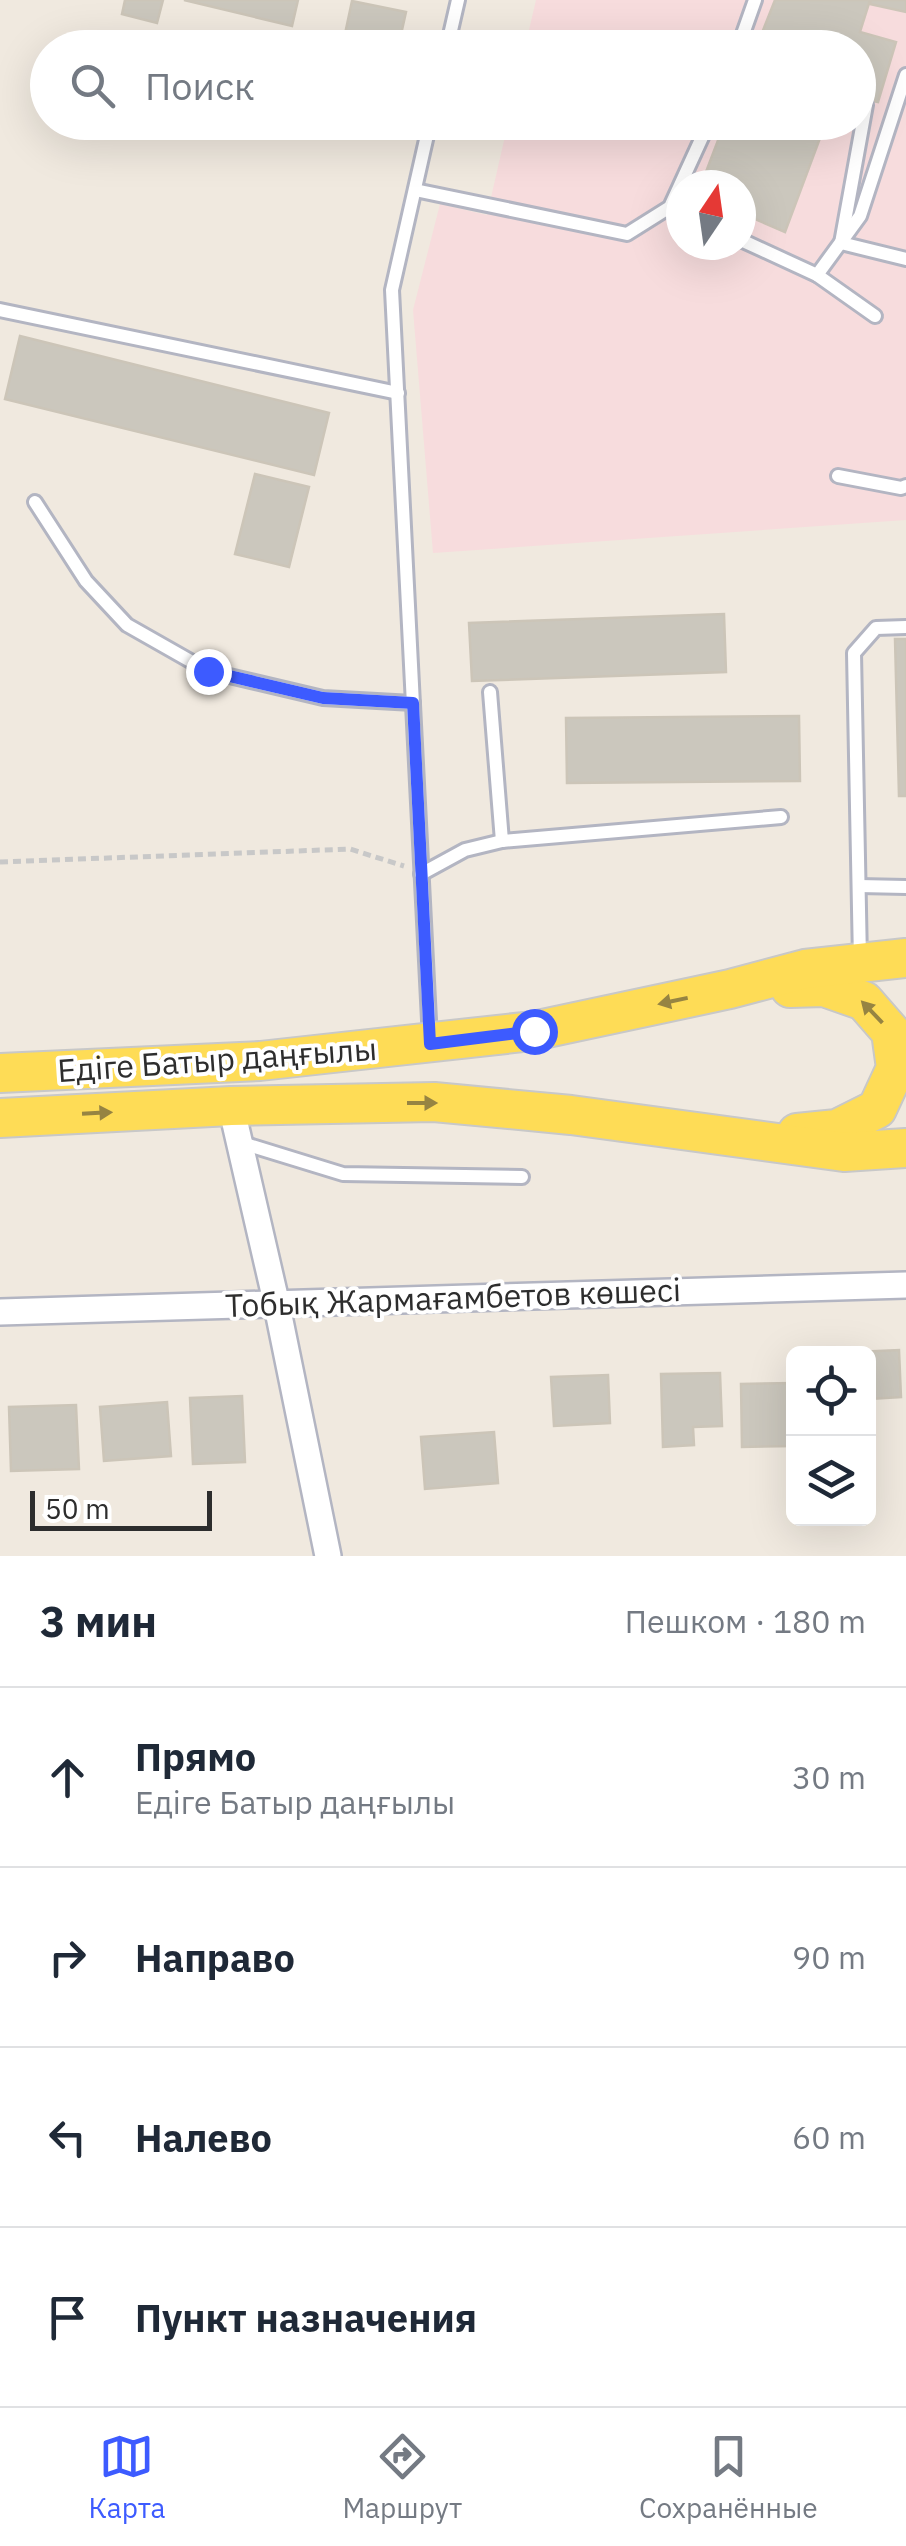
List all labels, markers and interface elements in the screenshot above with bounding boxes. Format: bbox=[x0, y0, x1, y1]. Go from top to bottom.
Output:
search box bbox=[30, 30, 876, 140]
icon: search bbox=[65, 58, 120, 113]
text: Поиск bbox=[145, 61, 255, 110]
north arrow bbox=[666, 170, 756, 260]
route end bbox=[186, 649, 232, 695]
one-way arrow bbox=[657, 994, 688, 1009]
one-way arrow bbox=[860, 1000, 884, 1024]
route start bbox=[512, 1009, 558, 1055]
street label: Едіге Батыр даңғылы bbox=[56, 1027, 378, 1091]
one-way arrow bbox=[407, 1095, 439, 1111]
one-way arrow bbox=[82, 1105, 114, 1121]
street label: Тобық Жармағамбетов көшесі bbox=[224, 1268, 682, 1326]
map controls bbox=[786, 1346, 876, 1526]
button: locate bbox=[786, 1346, 876, 1436]
button: layers bbox=[786, 1436, 876, 1526]
scale bar bbox=[30, 1486, 212, 1530]
text: 50 m bbox=[45, 1490, 110, 1527]
text: 3 мин bbox=[40, 1594, 157, 1649]
text: Пешком · 180 m bbox=[625, 1600, 866, 1642]
text: Прямо bbox=[135, 1732, 256, 1781]
icon: ahead bbox=[40, 1750, 95, 1805]
text: 30 m bbox=[792, 1756, 866, 1798]
text: Едіге Батыр даңғылы bbox=[135, 1781, 455, 1823]
icon: right bbox=[40, 1930, 95, 1985]
text: Направо bbox=[135, 1933, 295, 1982]
text: 90 m bbox=[792, 1936, 866, 1978]
icon: left bbox=[40, 2110, 95, 2165]
text: Налево bbox=[135, 2113, 272, 2162]
text: 60 m bbox=[792, 2116, 866, 2158]
icon: arrive bbox=[40, 2290, 95, 2345]
text: Пункт назначения bbox=[135, 2293, 477, 2342]
tab: Карта bbox=[88, 2429, 166, 2526]
tab: Маршрут bbox=[342, 2429, 462, 2526]
tab: Сохранённые bbox=[639, 2429, 818, 2526]

